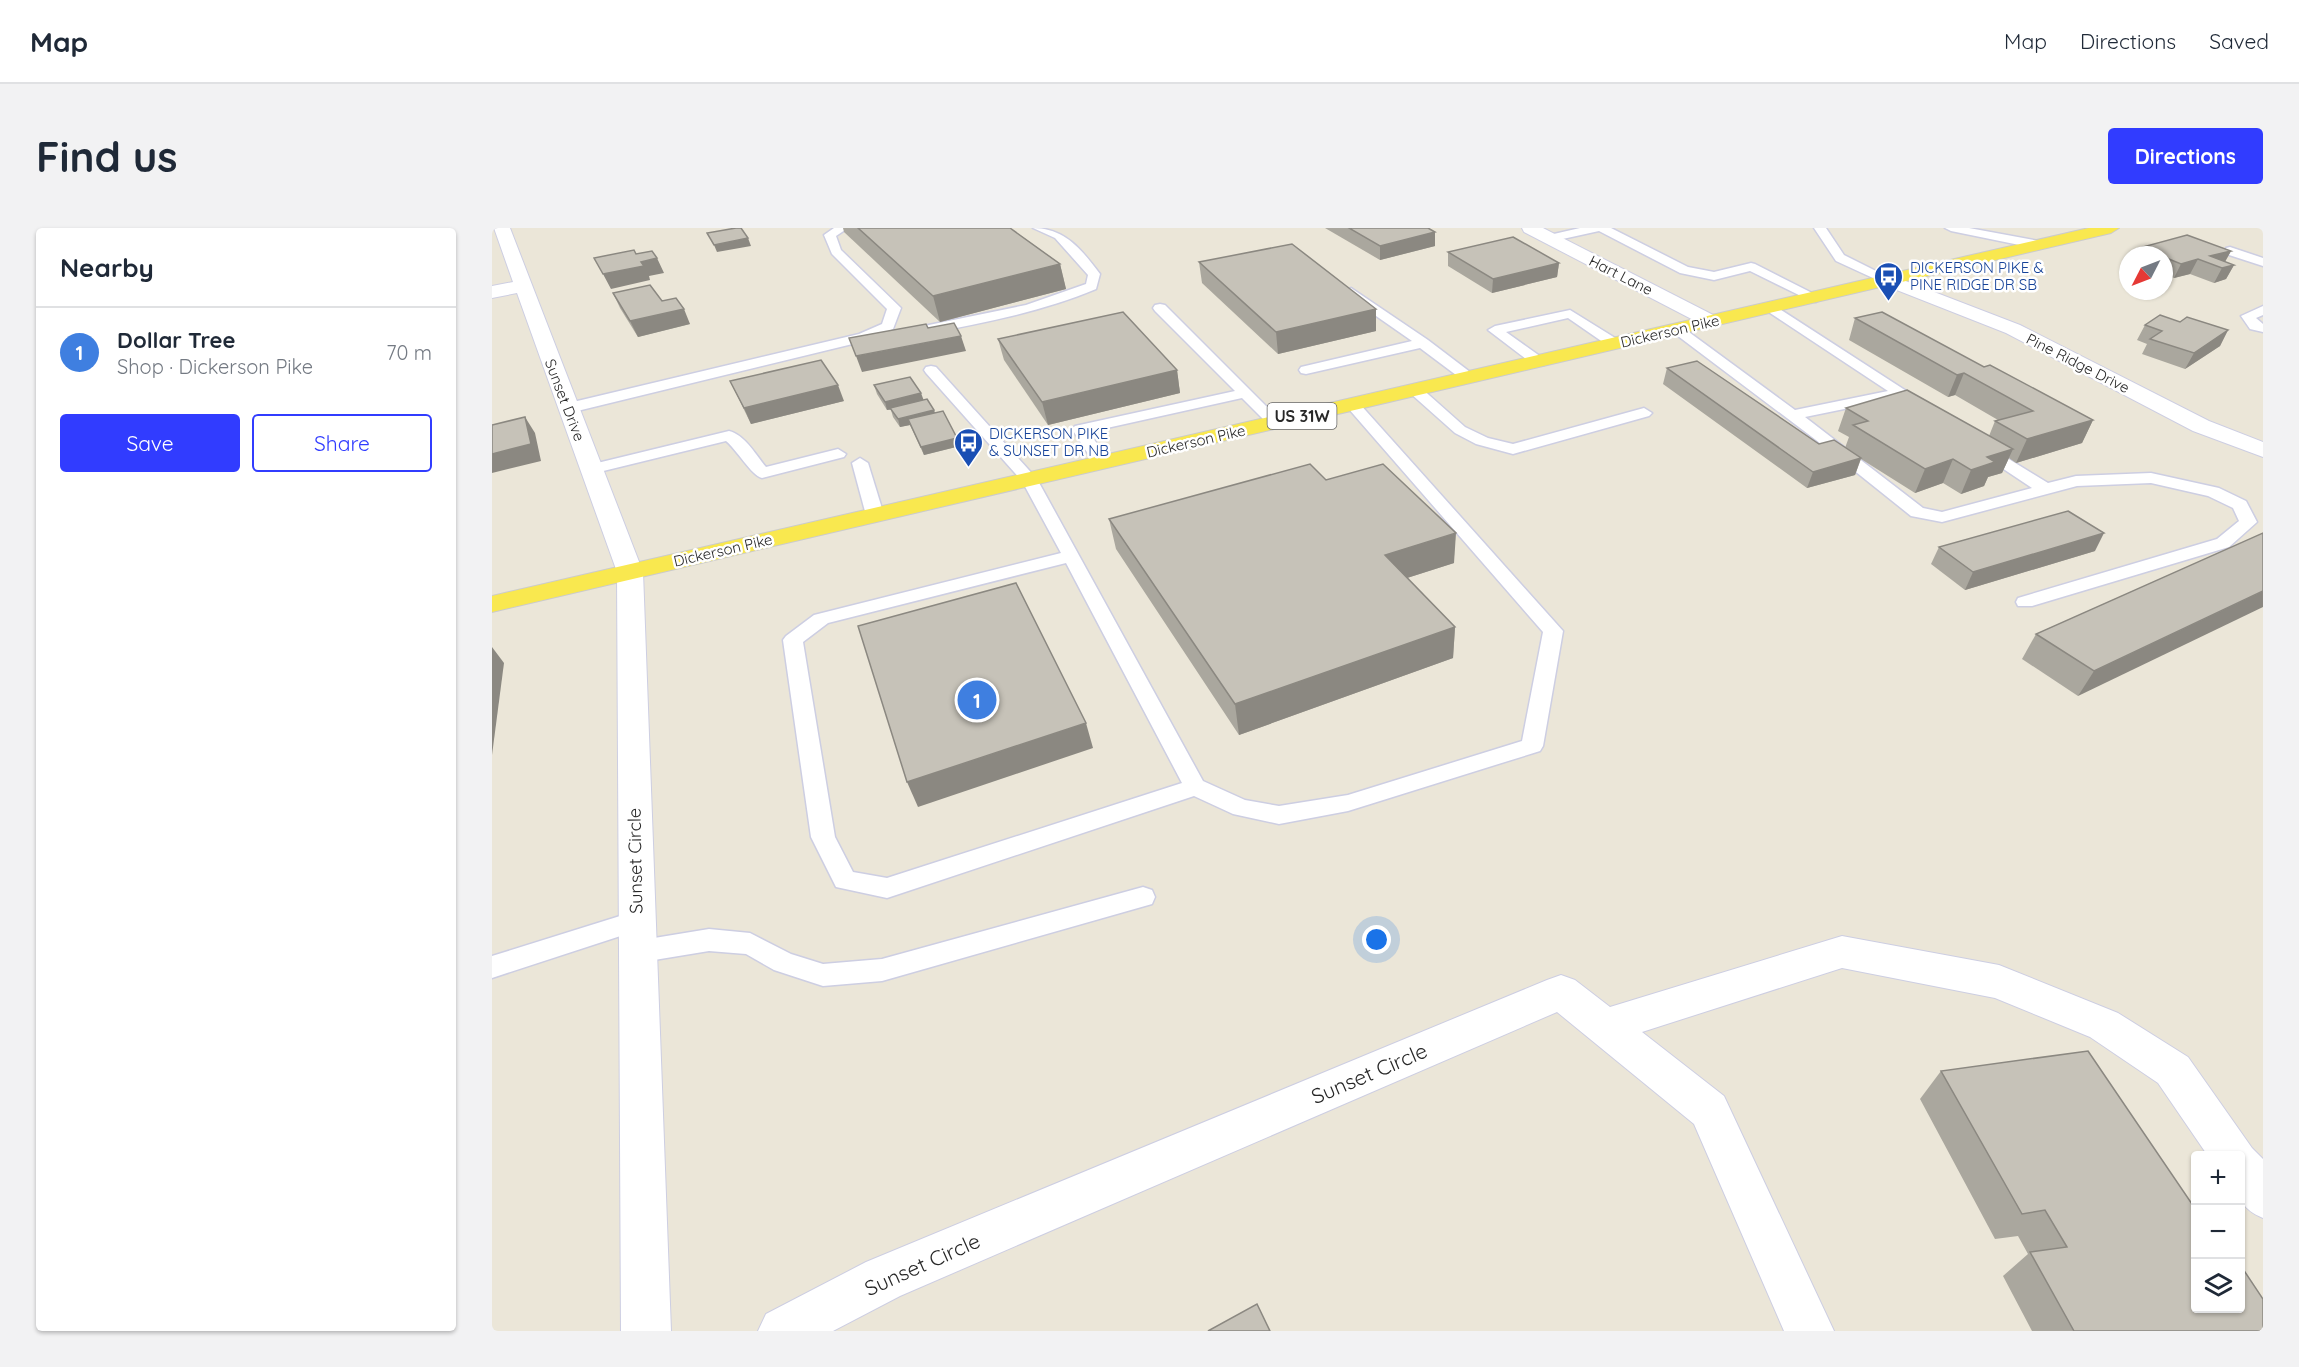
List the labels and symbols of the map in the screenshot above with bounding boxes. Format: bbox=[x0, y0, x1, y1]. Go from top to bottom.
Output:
north arrow bbox=[2119, 246, 2173, 300]
street label: Hart Lane bbox=[1586, 251, 1656, 299]
place label: DICKERSON PIKE & PINE RIDGE DR SB bbox=[1910, 258, 2044, 294]
bus stop icon: DICKERSON PIKE & PINE RIDGE DR SB bbox=[1873, 260, 1905, 302]
street label: Dickerson Pike bbox=[1619, 310, 1721, 352]
street label: Pine Ridge Drive bbox=[2023, 329, 2133, 397]
street label: Sunset Drive bbox=[541, 356, 589, 444]
road number: US 31W bbox=[1268, 403, 1336, 429]
street label: Dickerson Pike bbox=[1145, 420, 1247, 462]
place label: DICKERSON PIKE & SUNSET DR NB bbox=[989, 424, 1109, 460]
bus stop icon: DICKERSON PIKE & SUNSET DR NB bbox=[952, 426, 984, 468]
street label: Dickerson Pike bbox=[672, 529, 774, 571]
pin: 1 bbox=[958, 678, 996, 722]
street label: Sunset Circle bbox=[623, 808, 647, 914]
your location bbox=[1362, 925, 1391, 954]
street label: Sunset Circle bbox=[1307, 1037, 1431, 1109]
street label: Sunset Circle bbox=[860, 1227, 984, 1301]

